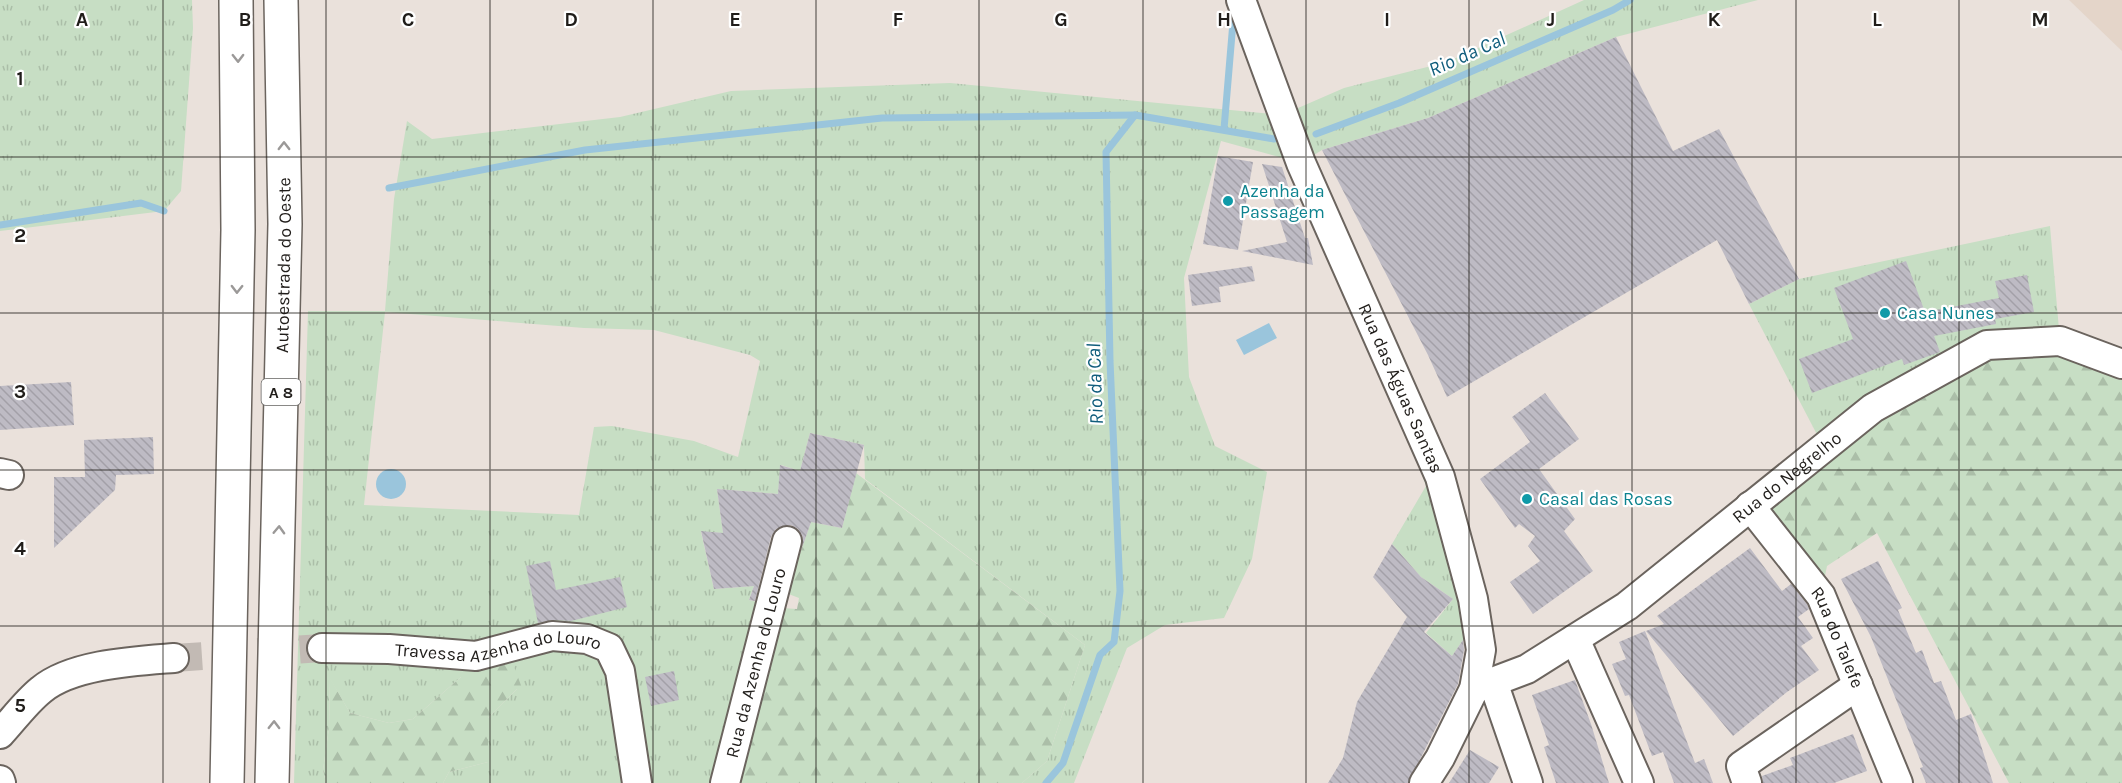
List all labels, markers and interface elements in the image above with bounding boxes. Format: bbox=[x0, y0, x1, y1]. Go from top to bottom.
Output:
text: A bbox=[76, 8, 89, 31]
text: B bbox=[239, 8, 251, 31]
text: C bbox=[402, 8, 414, 31]
text: D bbox=[564, 8, 578, 31]
text: E bbox=[729, 8, 741, 31]
text: F bbox=[893, 8, 904, 31]
text: G bbox=[1054, 8, 1068, 31]
text: H bbox=[1217, 8, 1231, 31]
text: I bbox=[1384, 8, 1390, 31]
text: J bbox=[1547, 8, 1555, 31]
text: K bbox=[1707, 8, 1721, 31]
text: L bbox=[1872, 8, 1882, 31]
text: M bbox=[2031, 8, 2049, 31]
water label: Rio da Cal bbox=[1425, 27, 1509, 81]
one-way arrow bbox=[231, 54, 244, 63]
text: 1 bbox=[16, 67, 24, 90]
one-way arrow bbox=[278, 141, 290, 150]
street label: Autoestrada do Oeste bbox=[271, 177, 296, 353]
place label: Azenha da Passagem bbox=[1240, 180, 1325, 223]
marker: Azenha da Passagem bbox=[1221, 194, 1235, 208]
text: 2 bbox=[14, 224, 26, 247]
one-way arrow bbox=[230, 284, 243, 293]
street label: Rua das Águas Santas bbox=[1354, 300, 1448, 477]
place label: Casa Nunes bbox=[1897, 302, 1994, 324]
marker: Casa Nunes bbox=[1878, 306, 1892, 320]
water label: Rio da Cal bbox=[1082, 343, 1108, 425]
road number: A 8 bbox=[262, 379, 300, 405]
text: 3 bbox=[14, 380, 26, 403]
street label: Rua do Negrelho bbox=[1728, 427, 1846, 528]
place label: Casal das Rosas bbox=[1539, 488, 1673, 510]
marker: Casal das Rosas bbox=[1520, 492, 1534, 506]
one-way arrow bbox=[272, 525, 285, 534]
text: 4 bbox=[14, 537, 26, 560]
street label: Rua da Azenha do Louro bbox=[721, 565, 791, 760]
street label: Rua do Talefe bbox=[1806, 582, 1869, 691]
street label: Travessa Azenha do Louro bbox=[394, 625, 605, 667]
text: 5 bbox=[14, 694, 26, 717]
one-way arrow bbox=[267, 720, 280, 729]

